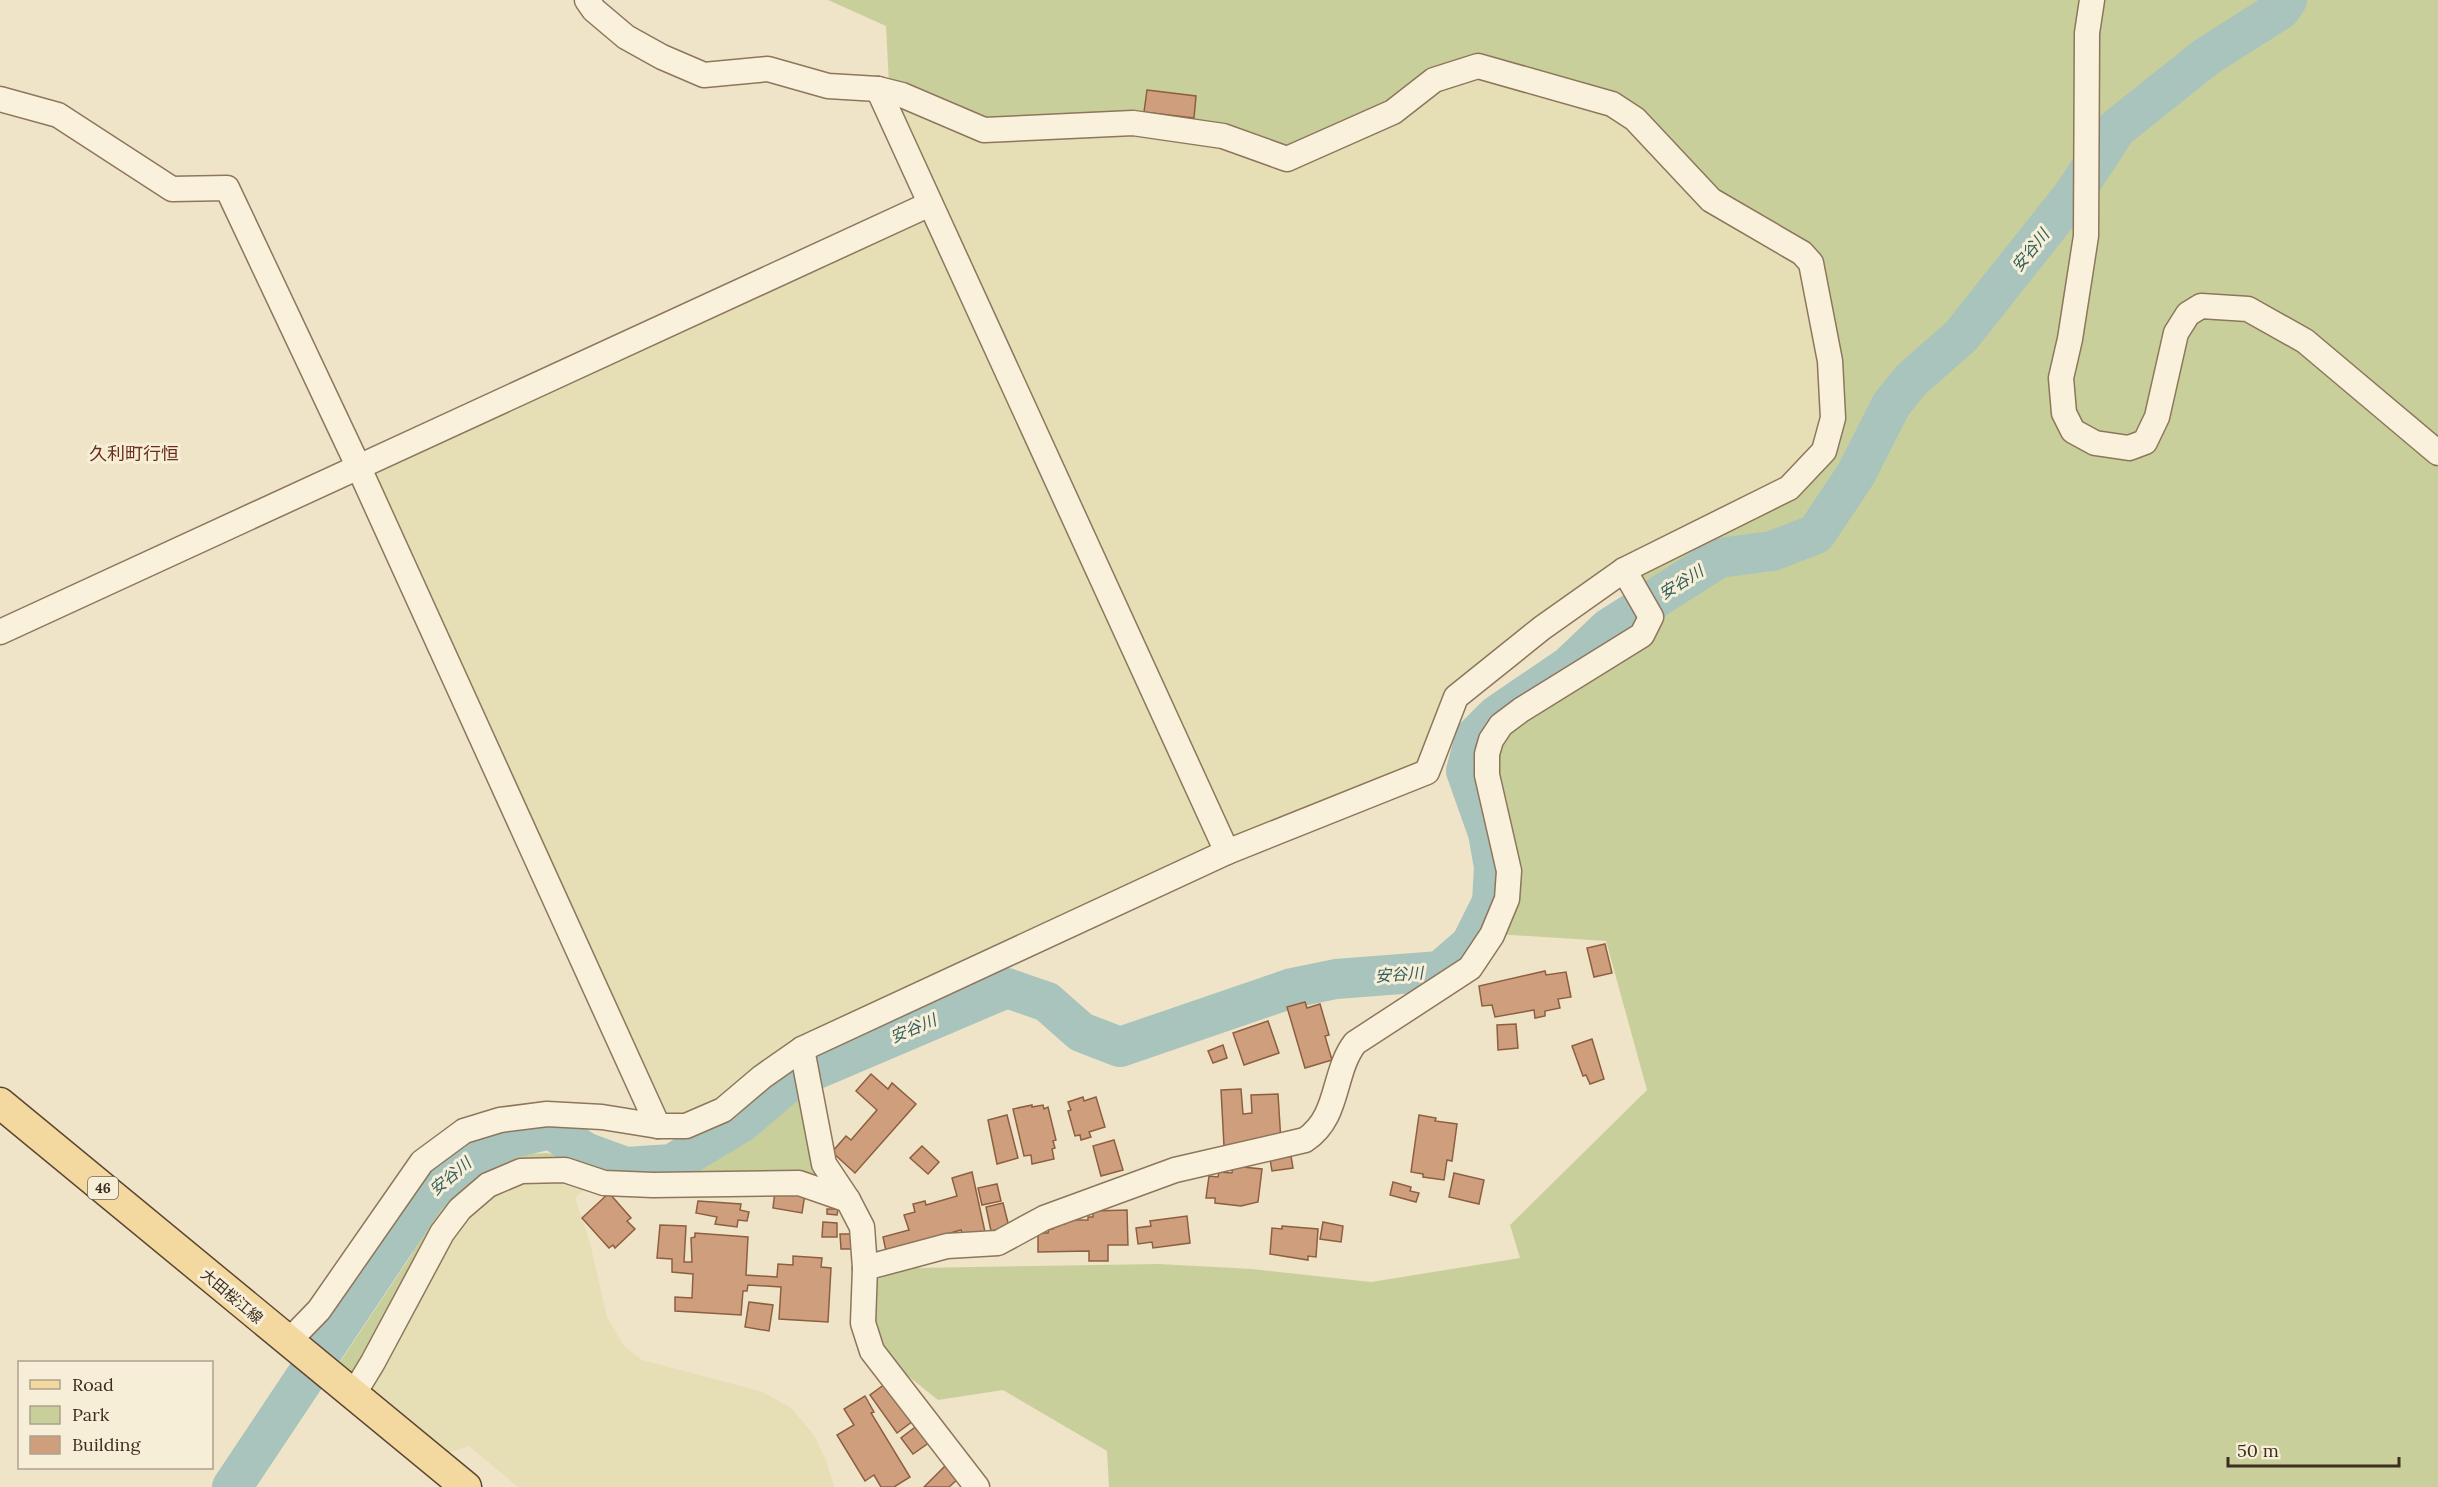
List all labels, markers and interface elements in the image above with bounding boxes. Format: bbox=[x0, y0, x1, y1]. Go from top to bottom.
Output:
water label: 安谷川 bbox=[2007, 224, 2054, 275]
district label: 久利町行恒 bbox=[89, 442, 179, 465]
water label: 安谷川 bbox=[1655, 560, 1708, 603]
water label: 安谷川 bbox=[1374, 962, 1426, 986]
water label: 安谷川 bbox=[887, 1009, 941, 1047]
water label: 安谷川 bbox=[425, 1152, 476, 1199]
road number: 46 bbox=[88, 1177, 118, 1199]
street label: 大田桜江線 bbox=[197, 1265, 267, 1327]
legend bbox=[18, 1361, 213, 1469]
text: Road bbox=[72, 1373, 114, 1396]
text: Park bbox=[72, 1403, 110, 1426]
scale bar bbox=[2228, 1430, 2399, 1468]
text: Building bbox=[72, 1433, 142, 1456]
text: 50 m bbox=[2237, 1439, 2279, 1462]

